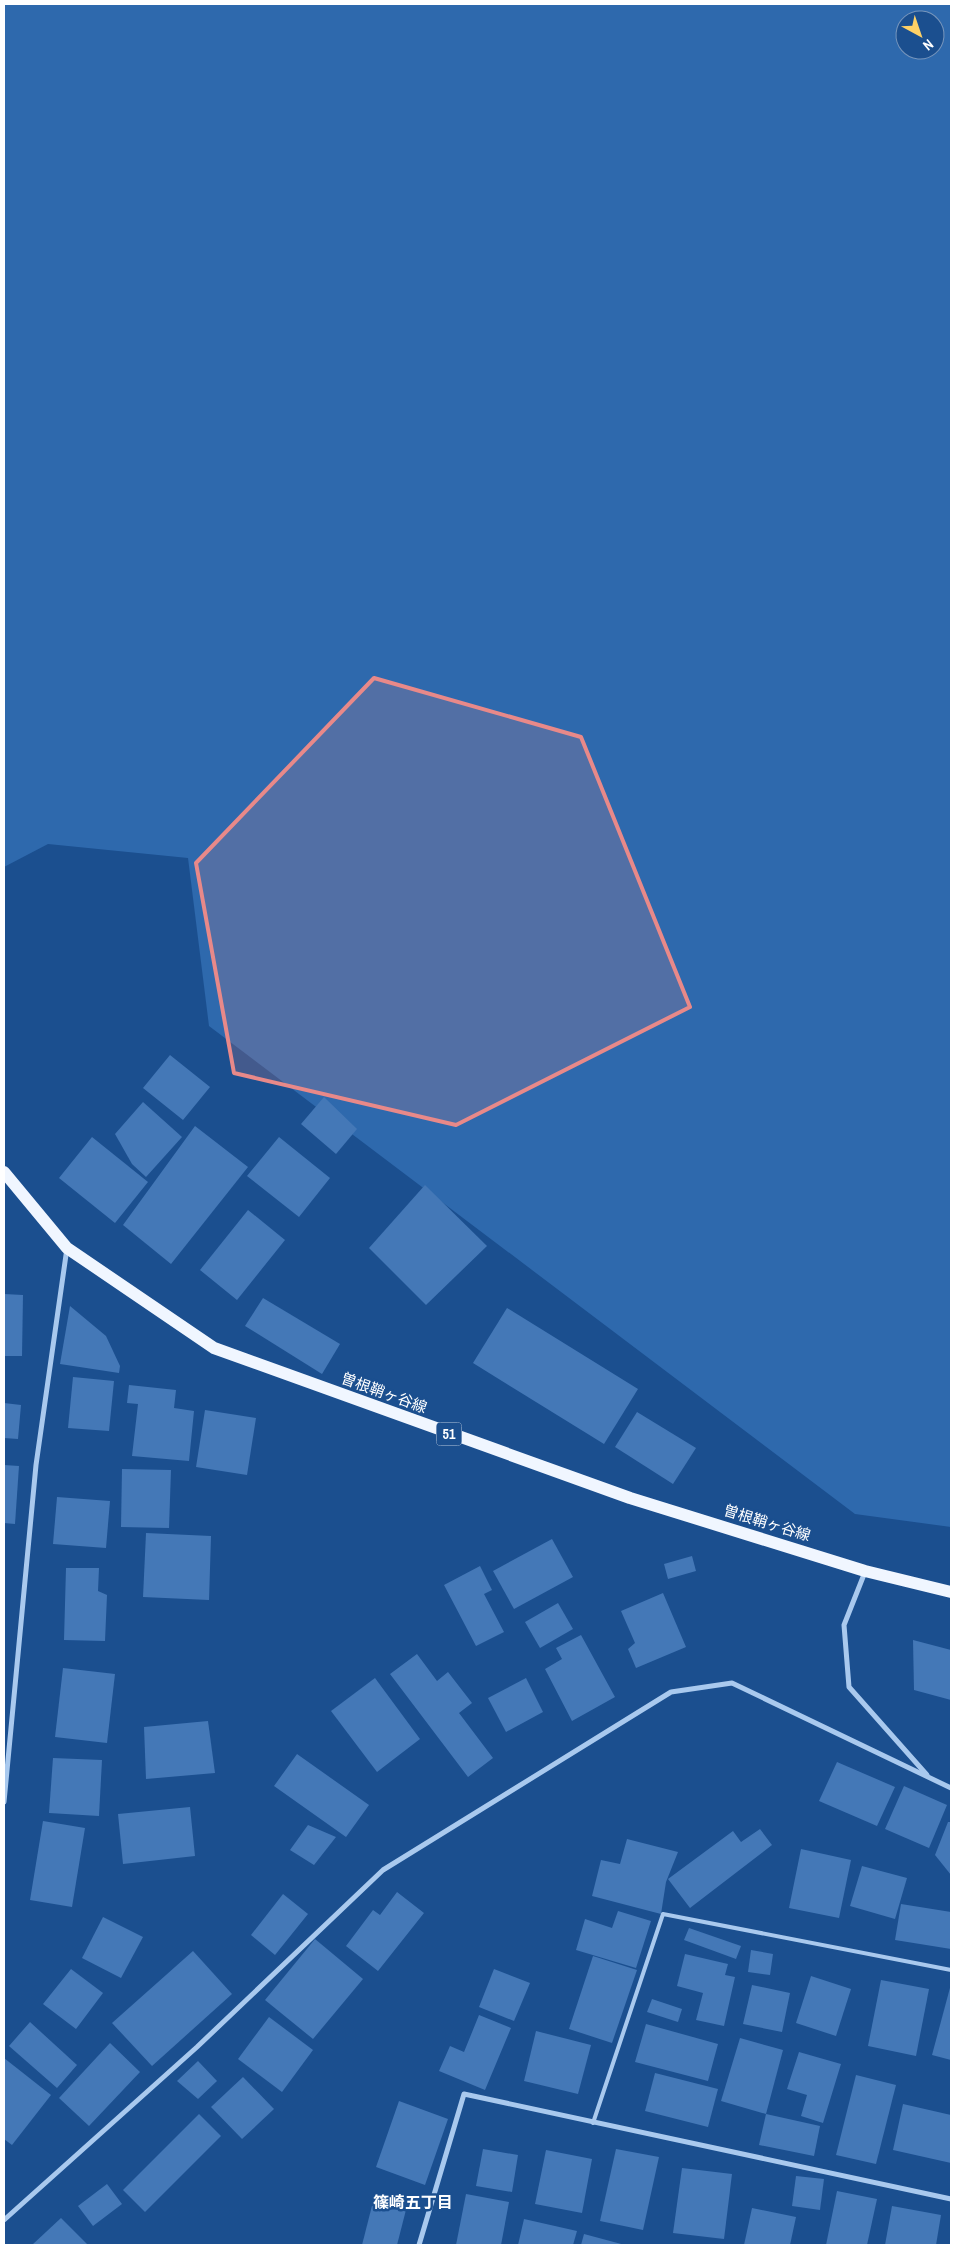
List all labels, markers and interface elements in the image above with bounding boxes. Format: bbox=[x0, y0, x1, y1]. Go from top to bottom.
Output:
north arrow bbox=[895, 10, 945, 60]
text: N bbox=[919, 35, 937, 55]
street label: 曽根鞘ヶ谷線 bbox=[338, 1367, 430, 1418]
road number: 51 bbox=[436, 1422, 462, 1446]
street label: 曽根鞘ヶ谷線 bbox=[721, 1499, 813, 1546]
district label: 篠崎五丁目 bbox=[373, 2191, 453, 2213]

